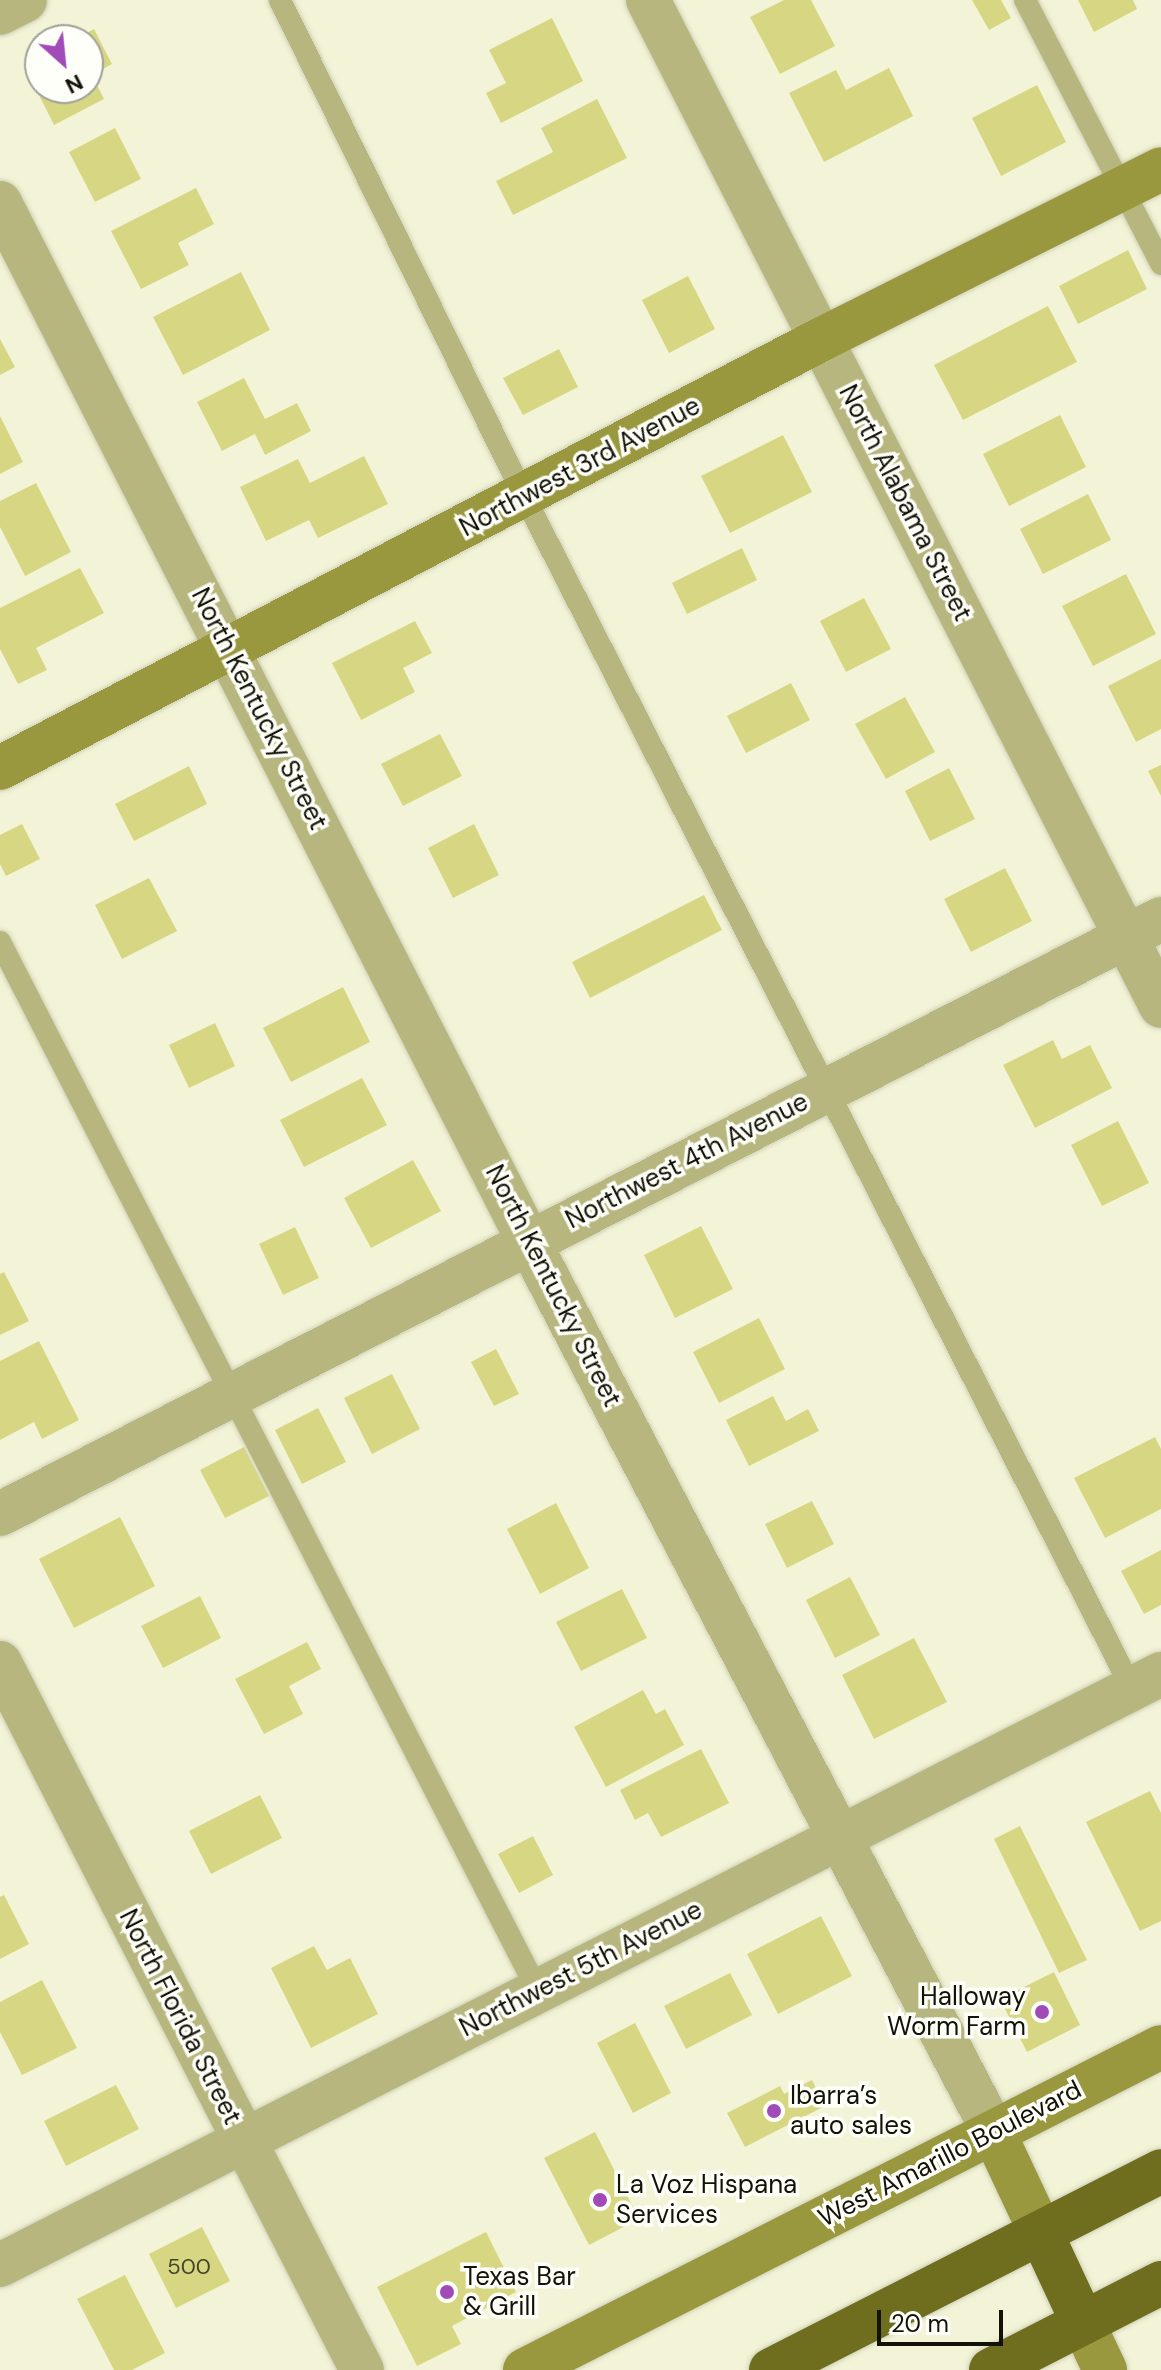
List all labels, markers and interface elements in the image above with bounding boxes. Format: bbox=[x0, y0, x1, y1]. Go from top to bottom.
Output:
north arrow bbox=[24, 24, 104, 104]
text: N bbox=[60, 67, 88, 101]
street label: North Alabama Street bbox=[832, 380, 978, 626]
street label: Northwest 3rd Avenue bbox=[454, 390, 706, 544]
street label: North Kentucky Street bbox=[184, 583, 334, 835]
street label: Northwest 4th Avenue bbox=[561, 1086, 813, 1236]
street label: North Kentucky Street bbox=[478, 1160, 628, 1412]
street label: Northwest 5th Avenue bbox=[454, 1894, 708, 2044]
street label: North Florida Street bbox=[112, 1904, 248, 2130]
place label: Halloway Worm Farm bbox=[887, 1981, 1026, 2042]
marker: Halloway Worm Farm bbox=[1033, 2003, 1051, 2021]
street label: West Amarillo Boulevard bbox=[813, 2074, 1087, 2234]
place label: Ibarra’s auto sales bbox=[790, 2080, 912, 2142]
marker: Ibarra’s auto sales bbox=[765, 2102, 783, 2120]
place label: La Voz Hispana Services bbox=[616, 2169, 797, 2230]
marker: La Voz Hispana Services bbox=[591, 2191, 609, 2209]
house number: 500 bbox=[167, 2254, 211, 2280]
place label: Texas Bar & Grill bbox=[463, 2261, 576, 2322]
marker: Texas Bar & Grill bbox=[438, 2283, 456, 2301]
scale bar bbox=[881, 2294, 1007, 2344]
text: 20 m bbox=[891, 2308, 949, 2339]

